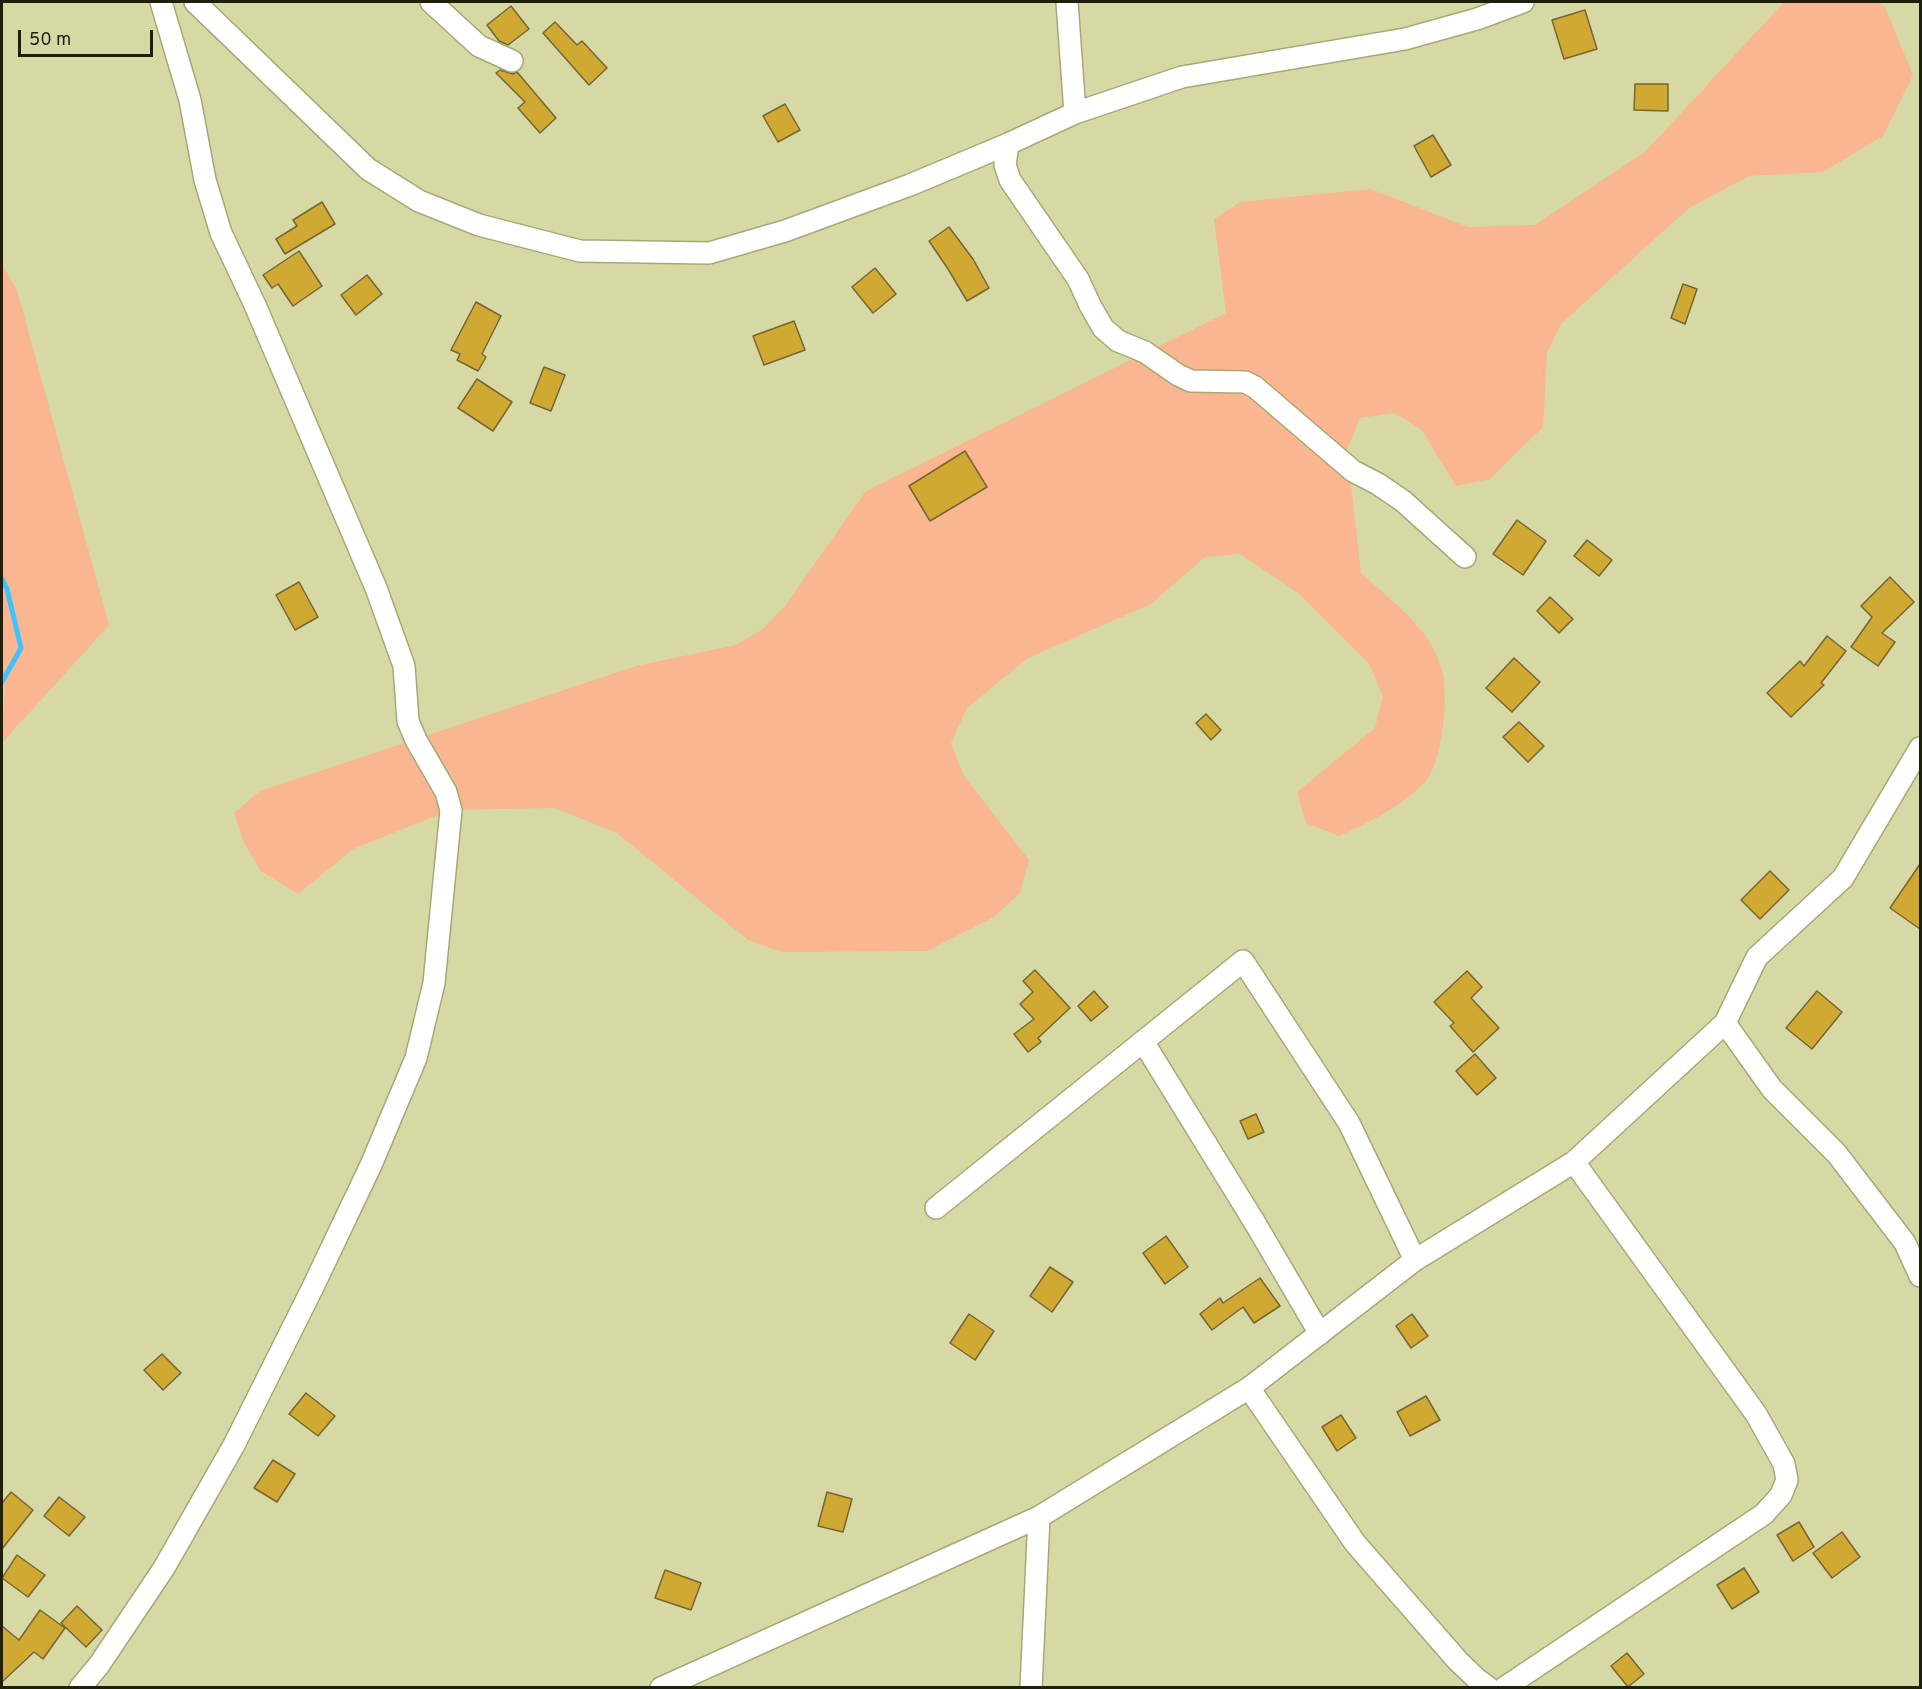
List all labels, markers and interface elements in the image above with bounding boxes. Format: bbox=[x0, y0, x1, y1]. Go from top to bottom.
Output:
scale bar bbox=[21, 18, 156, 56]
text: 50 m bbox=[29, 29, 71, 52]

